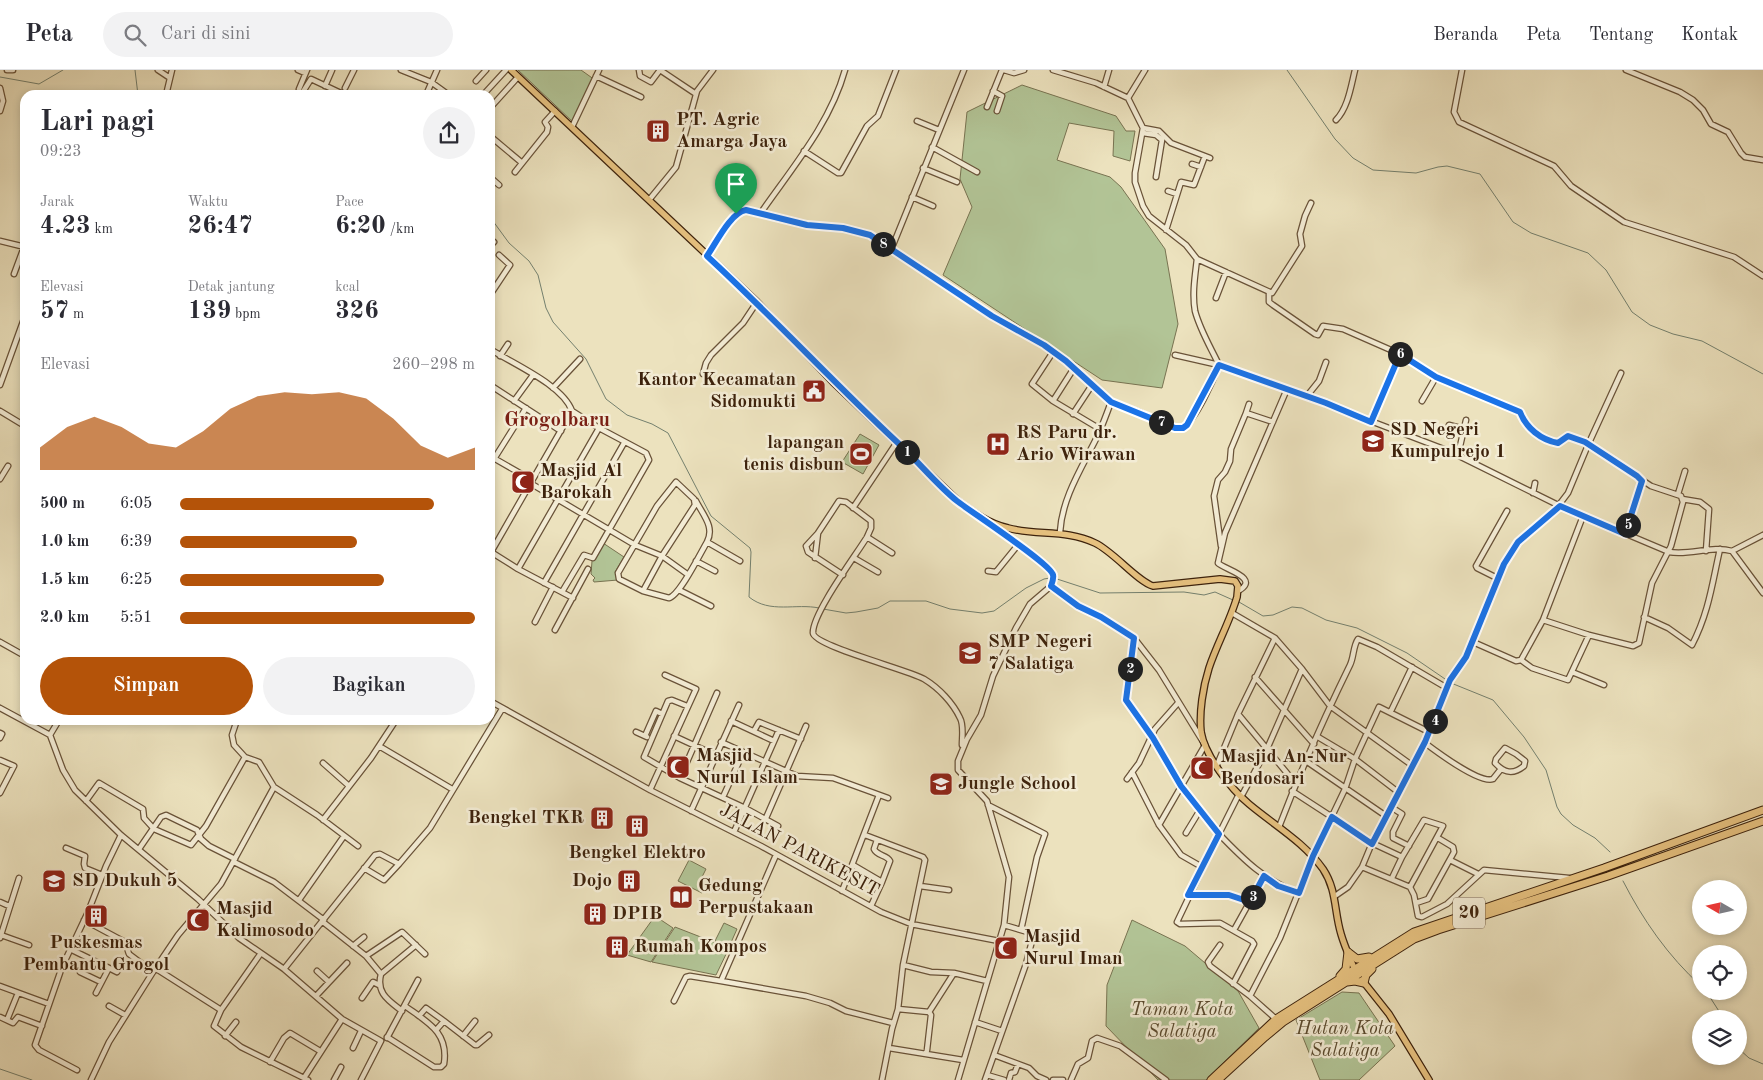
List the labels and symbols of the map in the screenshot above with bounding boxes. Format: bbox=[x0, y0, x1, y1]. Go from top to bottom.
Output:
place label: PT. Agric Amarga Jaya bbox=[676, 111, 788, 152]
building icon: PT. Agric Amarga Jaya bbox=[645, 118, 671, 144]
pin bbox=[715, 163, 757, 214]
pin: 8 bbox=[870, 232, 896, 256]
pin: 6 bbox=[1388, 342, 1412, 366]
place label: Kantor Kecamatan Sidomukti bbox=[637, 371, 796, 412]
public building icon: Kantor Kecamatan Sidomukti bbox=[801, 378, 827, 404]
district label: Grogolbaru bbox=[504, 410, 610, 431]
pin: 7 bbox=[1148, 410, 1174, 434]
place label: SD Negeri Kumpulrejo 1 bbox=[1390, 421, 1506, 462]
place label: RS Paru dr. Ario Wirawan bbox=[1016, 424, 1136, 465]
school or university icon: SD Negeri Kumpulrejo 1 bbox=[1360, 428, 1386, 454]
hospital icon: RS Paru dr. Ario Wirawan bbox=[985, 431, 1011, 457]
place label: lapangan tenis disbun bbox=[743, 434, 844, 475]
pin: 1 bbox=[894, 440, 920, 464]
sports icon: lapangan tenis disbun bbox=[848, 441, 874, 467]
place label: Masjid Al Barokah bbox=[540, 462, 622, 503]
mosque icon: Masjid Al Barokah bbox=[510, 469, 536, 495]
pin: 5 bbox=[1616, 512, 1640, 538]
place label: SMP Negeri 7 Salatiga bbox=[988, 633, 1093, 674]
school or university icon: SMP Negeri 7 Salatiga bbox=[957, 640, 983, 666]
pin: 2 bbox=[1118, 656, 1142, 682]
pin: 4 bbox=[1422, 708, 1448, 734]
place label: Masjid Nurul Islam bbox=[696, 747, 798, 788]
place label: Masjid An-Nur Bendosari bbox=[1220, 748, 1347, 789]
mosque icon: Masjid Nurul Islam bbox=[665, 754, 691, 780]
mosque icon: Masjid An-Nur Bendosari bbox=[1189, 755, 1215, 781]
school or university icon: Jungle School bbox=[928, 771, 954, 797]
place label: Jungle School bbox=[958, 775, 1076, 794]
street label: JALAN PARIKESIT bbox=[716, 801, 882, 901]
building icon: Bengkel TKR bbox=[589, 805, 615, 831]
place label: Bengkel TKR bbox=[468, 809, 584, 828]
building icon: Bengkel Elektro bbox=[624, 813, 650, 839]
place label: Bengkel Elektro bbox=[568, 844, 706, 863]
school or university icon: SD Dukuh 5 bbox=[41, 868, 67, 894]
building icon: Dojo bbox=[616, 868, 642, 894]
place label: SD Dukuh 5 bbox=[72, 872, 178, 891]
place label: Dojo bbox=[572, 872, 612, 891]
place label: Gedung Perpustakaan bbox=[698, 877, 814, 918]
north arrow bbox=[1692, 880, 1748, 935]
library icon: Gedung Perpustakaan bbox=[668, 884, 694, 910]
pin: 3 bbox=[1240, 884, 1266, 910]
road number: 20 bbox=[1453, 898, 1485, 928]
place label: Masjid Kalimosodo bbox=[216, 900, 314, 941]
building icon: DPIB bbox=[582, 901, 608, 927]
building icon: Puskesmas Pembantu Grogol bbox=[83, 903, 109, 929]
place label: DPIB bbox=[612, 905, 662, 924]
mosque icon: Masjid Kalimosodo bbox=[185, 907, 211, 933]
place label: Masjid Nurul Iman bbox=[1024, 928, 1123, 969]
place label: Puskesmas Pembantu Grogol bbox=[23, 934, 170, 975]
building icon: Rumah Kompos bbox=[604, 934, 630, 960]
mosque icon: Masjid Nurul Iman bbox=[993, 935, 1019, 961]
place label: Rumah Kompos bbox=[634, 938, 767, 957]
park label: Taman Kota Salatiga bbox=[1130, 1001, 1234, 1042]
park label: Hutan Kota Salatiga bbox=[1295, 1020, 1394, 1061]

